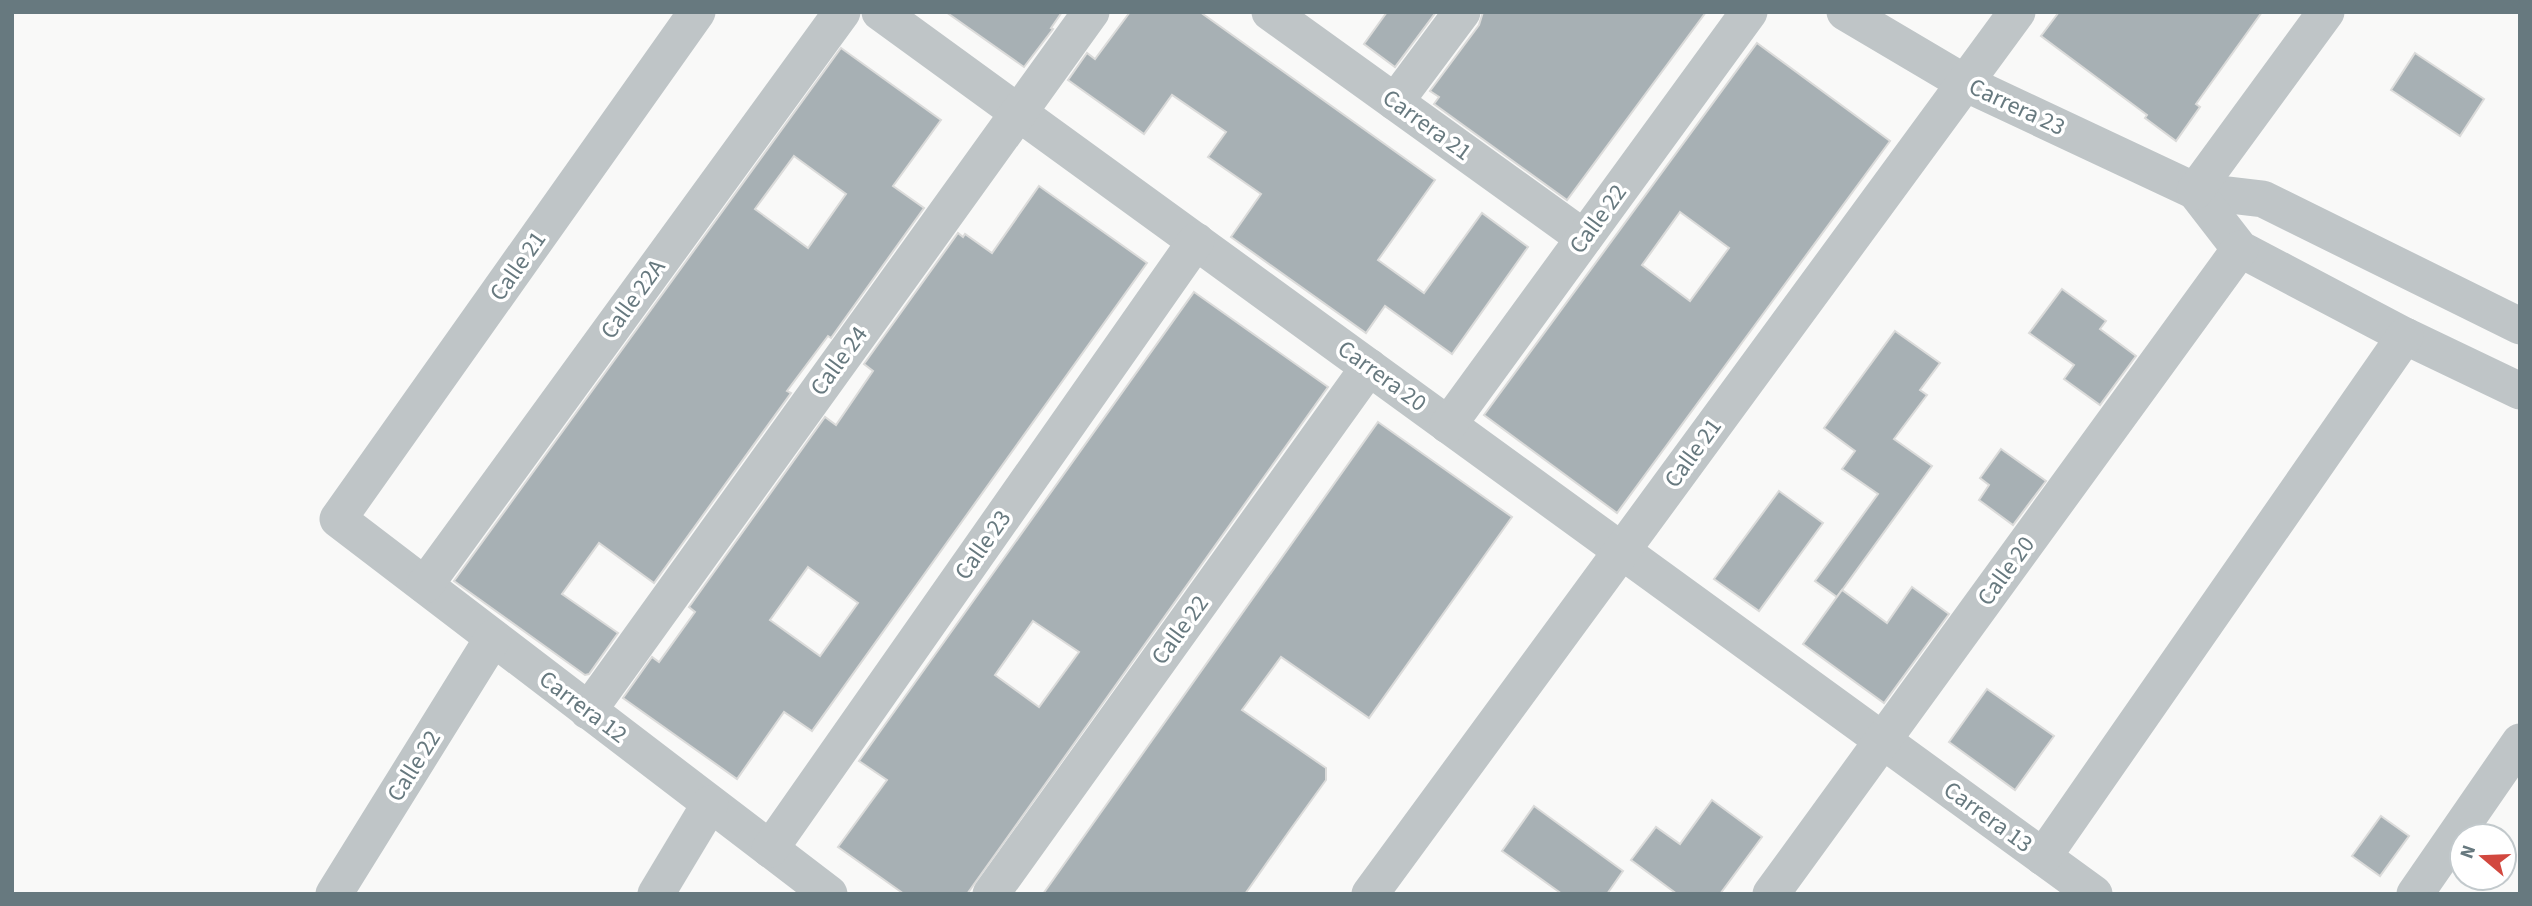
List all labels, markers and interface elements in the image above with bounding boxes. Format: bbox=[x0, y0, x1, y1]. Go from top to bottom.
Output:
street label: Carrera 23 bbox=[1963, 69, 2071, 145]
street label: Carrera 21 bbox=[1375, 81, 1479, 169]
street label: Calle 22 bbox=[1561, 177, 1635, 261]
street label: Calle 21 bbox=[481, 224, 555, 308]
street label: Calle 22A bbox=[592, 252, 674, 346]
street label: Calle 24 bbox=[802, 319, 876, 403]
street label: Carrera 20 bbox=[1330, 332, 1434, 420]
street label: Calle 21 bbox=[1656, 411, 1730, 495]
street label: Calle 23 bbox=[946, 503, 1020, 587]
street label: Calle 20 bbox=[1969, 529, 2043, 613]
street label: Calle 22 bbox=[1143, 588, 1217, 672]
street label: Carrera 12 bbox=[531, 662, 635, 752]
street label: Calle 22 bbox=[378, 723, 450, 809]
street label: Carrera 13 bbox=[1936, 773, 2040, 861]
north arrow bbox=[2448, 822, 2518, 892]
text: N bbox=[2454, 842, 2483, 862]

